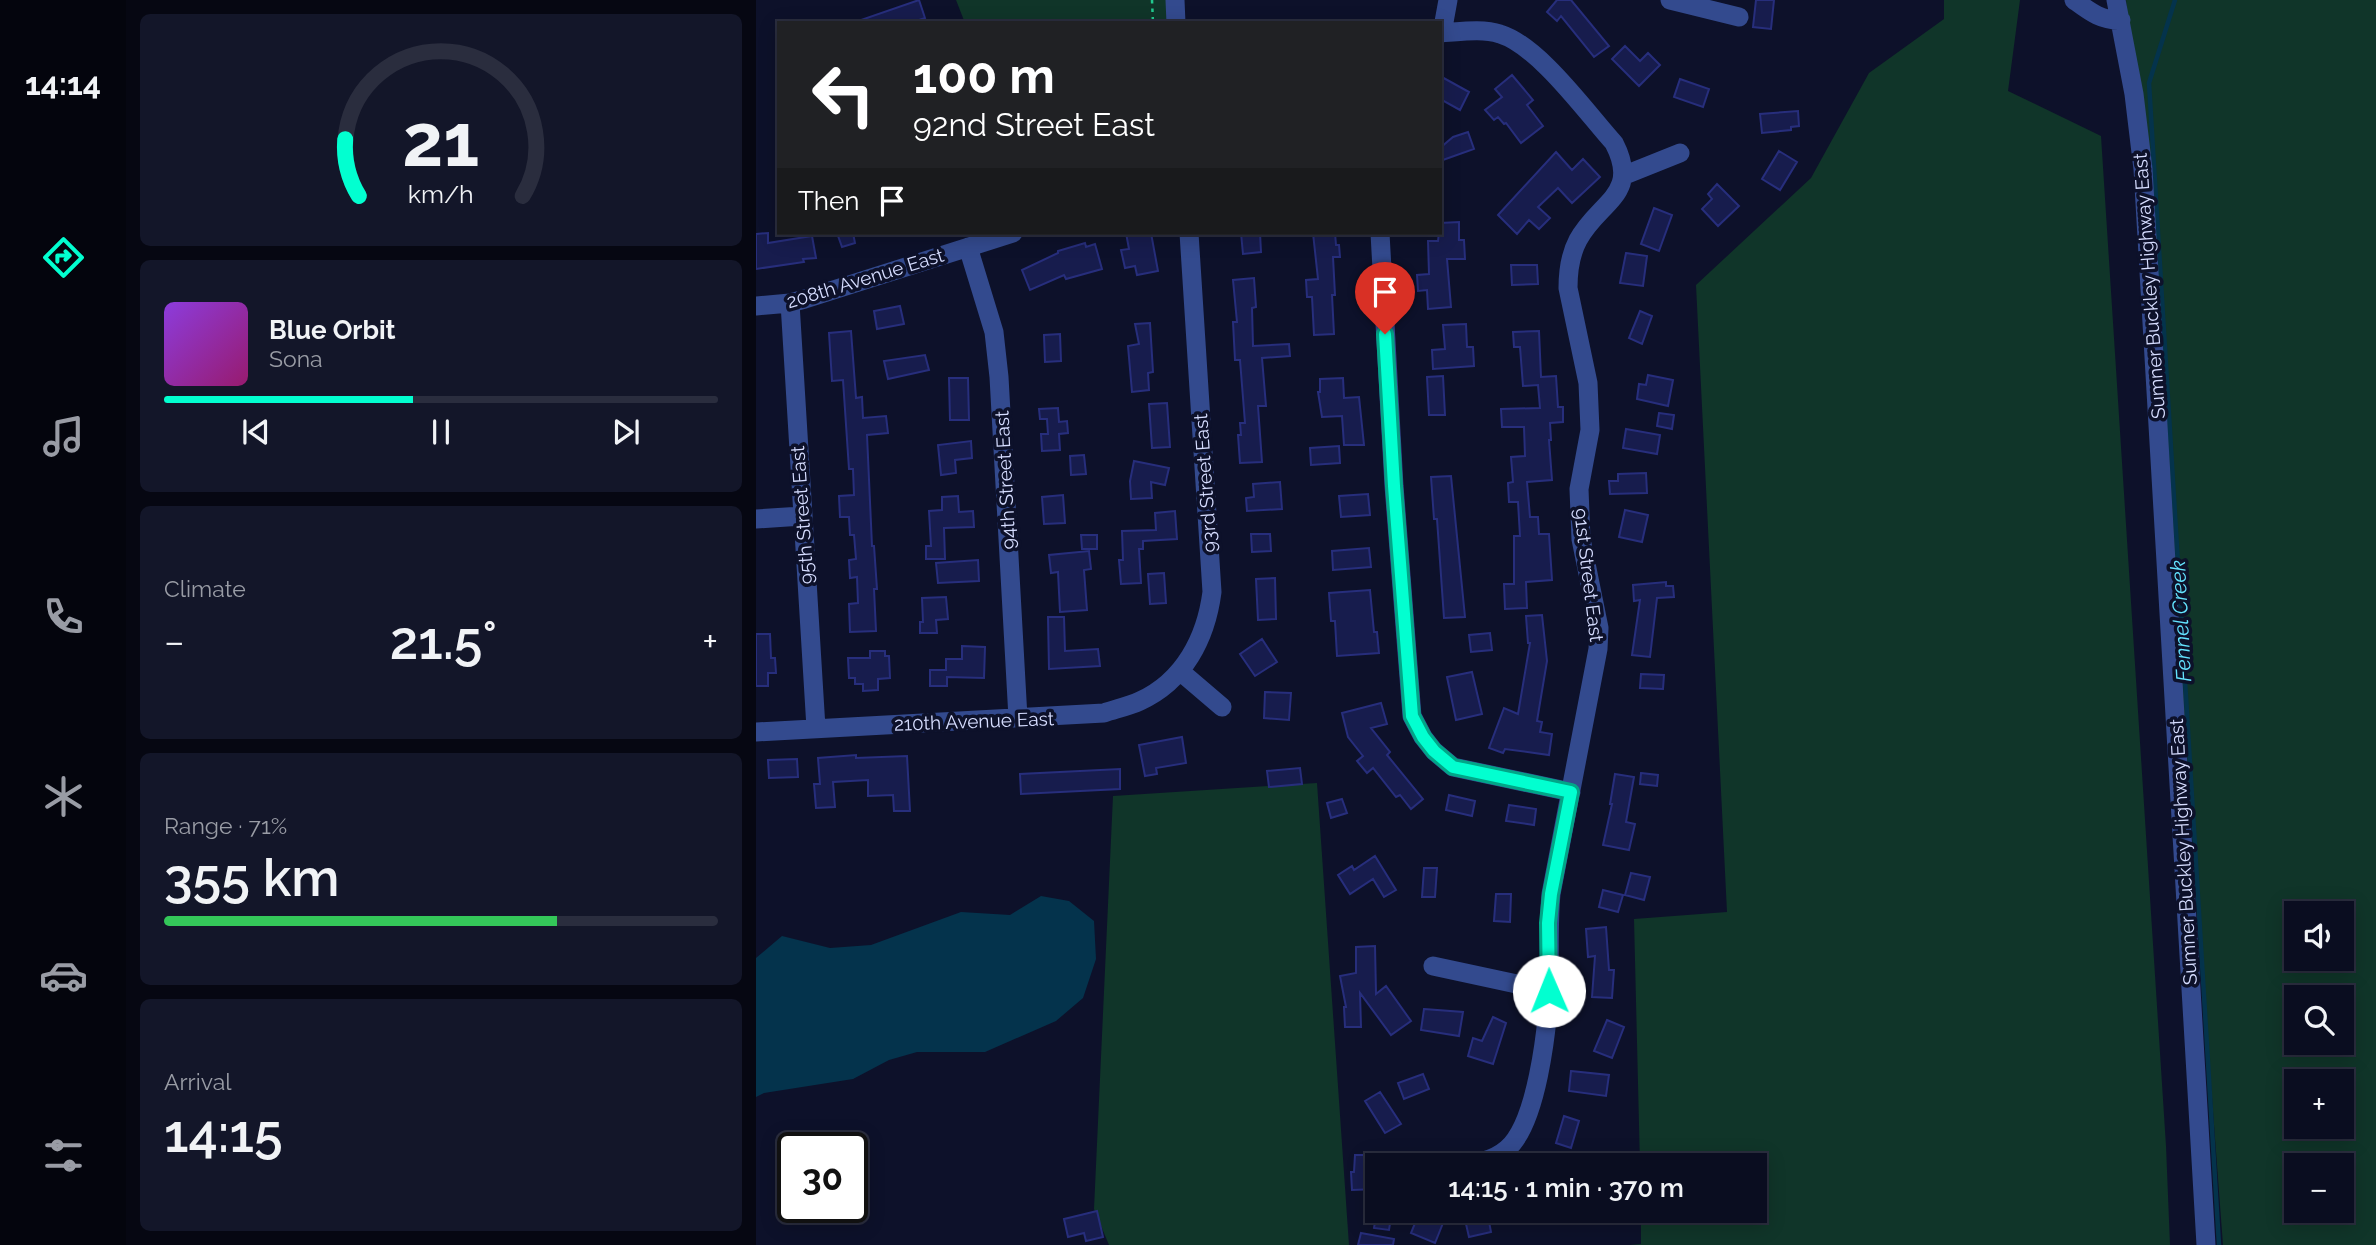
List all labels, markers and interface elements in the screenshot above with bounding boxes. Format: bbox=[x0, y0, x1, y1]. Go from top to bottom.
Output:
text: 100 m bbox=[913, 47, 1055, 104]
icon: left bbox=[798, 49, 889, 140]
text: 14:14 bbox=[25, 65, 101, 102]
text: 21 bbox=[402, 98, 480, 183]
text: 92nd Street East bbox=[913, 106, 1155, 143]
street label: Sumner Buckley Highway East bbox=[2129, 152, 2169, 420]
text: km/h bbox=[408, 179, 474, 209]
icon: arrive bbox=[873, 182, 911, 220]
text: Then bbox=[798, 186, 859, 216]
icon: directions bbox=[39, 233, 88, 282]
street label: 208th Avenue East bbox=[784, 243, 947, 312]
pin bbox=[1355, 262, 1415, 334]
icon: arrive bbox=[1366, 273, 1404, 311]
text: Blue Orbit bbox=[269, 315, 396, 345]
text: Sona bbox=[269, 345, 323, 372]
street label: 94th Street East bbox=[990, 410, 1020, 550]
icon: music bbox=[39, 412, 88, 461]
street label: 93rd Street East bbox=[1189, 412, 1221, 553]
icon: previous bbox=[237, 413, 275, 451]
icon: pause bbox=[422, 413, 460, 451]
icon: next bbox=[607, 413, 645, 451]
street label: 95th Street East bbox=[786, 444, 818, 585]
street label: 91st Street East bbox=[1570, 507, 1608, 644]
water label: Fennel Creek bbox=[2165, 560, 2196, 683]
text: Climate bbox=[164, 575, 246, 602]
icon: phone bbox=[39, 592, 88, 641]
text: 21.5° bbox=[390, 610, 497, 671]
text: − bbox=[164, 619, 184, 664]
text: + bbox=[702, 619, 718, 664]
street label: 210th Avenue East bbox=[894, 707, 1055, 735]
street label: Sumner Buckley Highway East bbox=[2165, 718, 2201, 986]
icon: climate bbox=[39, 772, 88, 821]
text: Range · 71% bbox=[164, 812, 287, 839]
text: 355 km bbox=[164, 847, 339, 908]
map controls bbox=[2284, 901, 2354, 1223]
button: sound bbox=[2284, 901, 2354, 971]
icon: car bbox=[39, 951, 88, 1000]
position arrow bbox=[1512, 954, 1586, 1028]
button: search bbox=[2284, 985, 2354, 1055]
text: Arrival bbox=[164, 1068, 231, 1095]
button: + bbox=[2284, 1069, 2354, 1139]
text: 14:15 bbox=[164, 1103, 283, 1164]
icon: filters bbox=[39, 1131, 88, 1180]
speed limit sign: 30 bbox=[777, 1132, 868, 1223]
button: − bbox=[2284, 1153, 2354, 1223]
text: 14:15 · 1 min · 370 m bbox=[1448, 1173, 1684, 1203]

